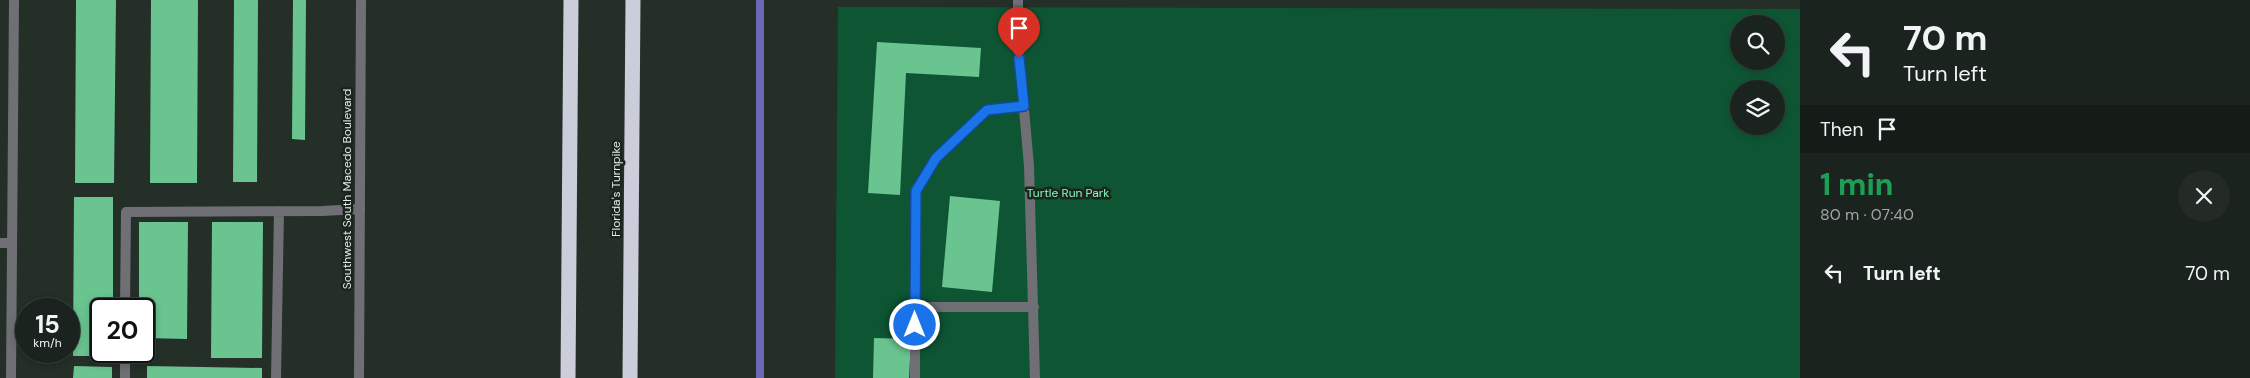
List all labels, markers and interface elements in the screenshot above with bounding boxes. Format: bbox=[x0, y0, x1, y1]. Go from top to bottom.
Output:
pin bbox=[998, 7, 1040, 58]
icon: arrive bbox=[1005, 14, 1033, 42]
map controls bbox=[1730, 15, 1785, 135]
button: search bbox=[1730, 15, 1785, 70]
text: 70 m bbox=[1903, 15, 1987, 61]
icon: left bbox=[1820, 20, 1885, 85]
text: Turn left bbox=[1903, 59, 1987, 88]
button: layers bbox=[1730, 80, 1785, 135]
street label: Southwest South Macedo Boulevard bbox=[339, 89, 355, 289]
icon: arrive bbox=[1873, 115, 1901, 143]
text: Then bbox=[1820, 117, 1863, 142]
street label: Florida's Turnpike bbox=[608, 141, 624, 237]
text: 1 min bbox=[1820, 165, 1893, 204]
button: close bbox=[2178, 170, 2230, 222]
park label: Turtle Run Park bbox=[1027, 185, 1109, 201]
text: 80 m · 07:40 bbox=[1820, 204, 1914, 225]
icon: left bbox=[1820, 259, 1848, 287]
text: Turn left bbox=[1863, 261, 1941, 286]
text: 70 m bbox=[2185, 261, 2230, 286]
speed limit sign: 20 bbox=[90, 298, 155, 363]
position arrow bbox=[888, 298, 940, 350]
text: 15 bbox=[35, 308, 60, 341]
text: km/h bbox=[33, 335, 62, 351]

